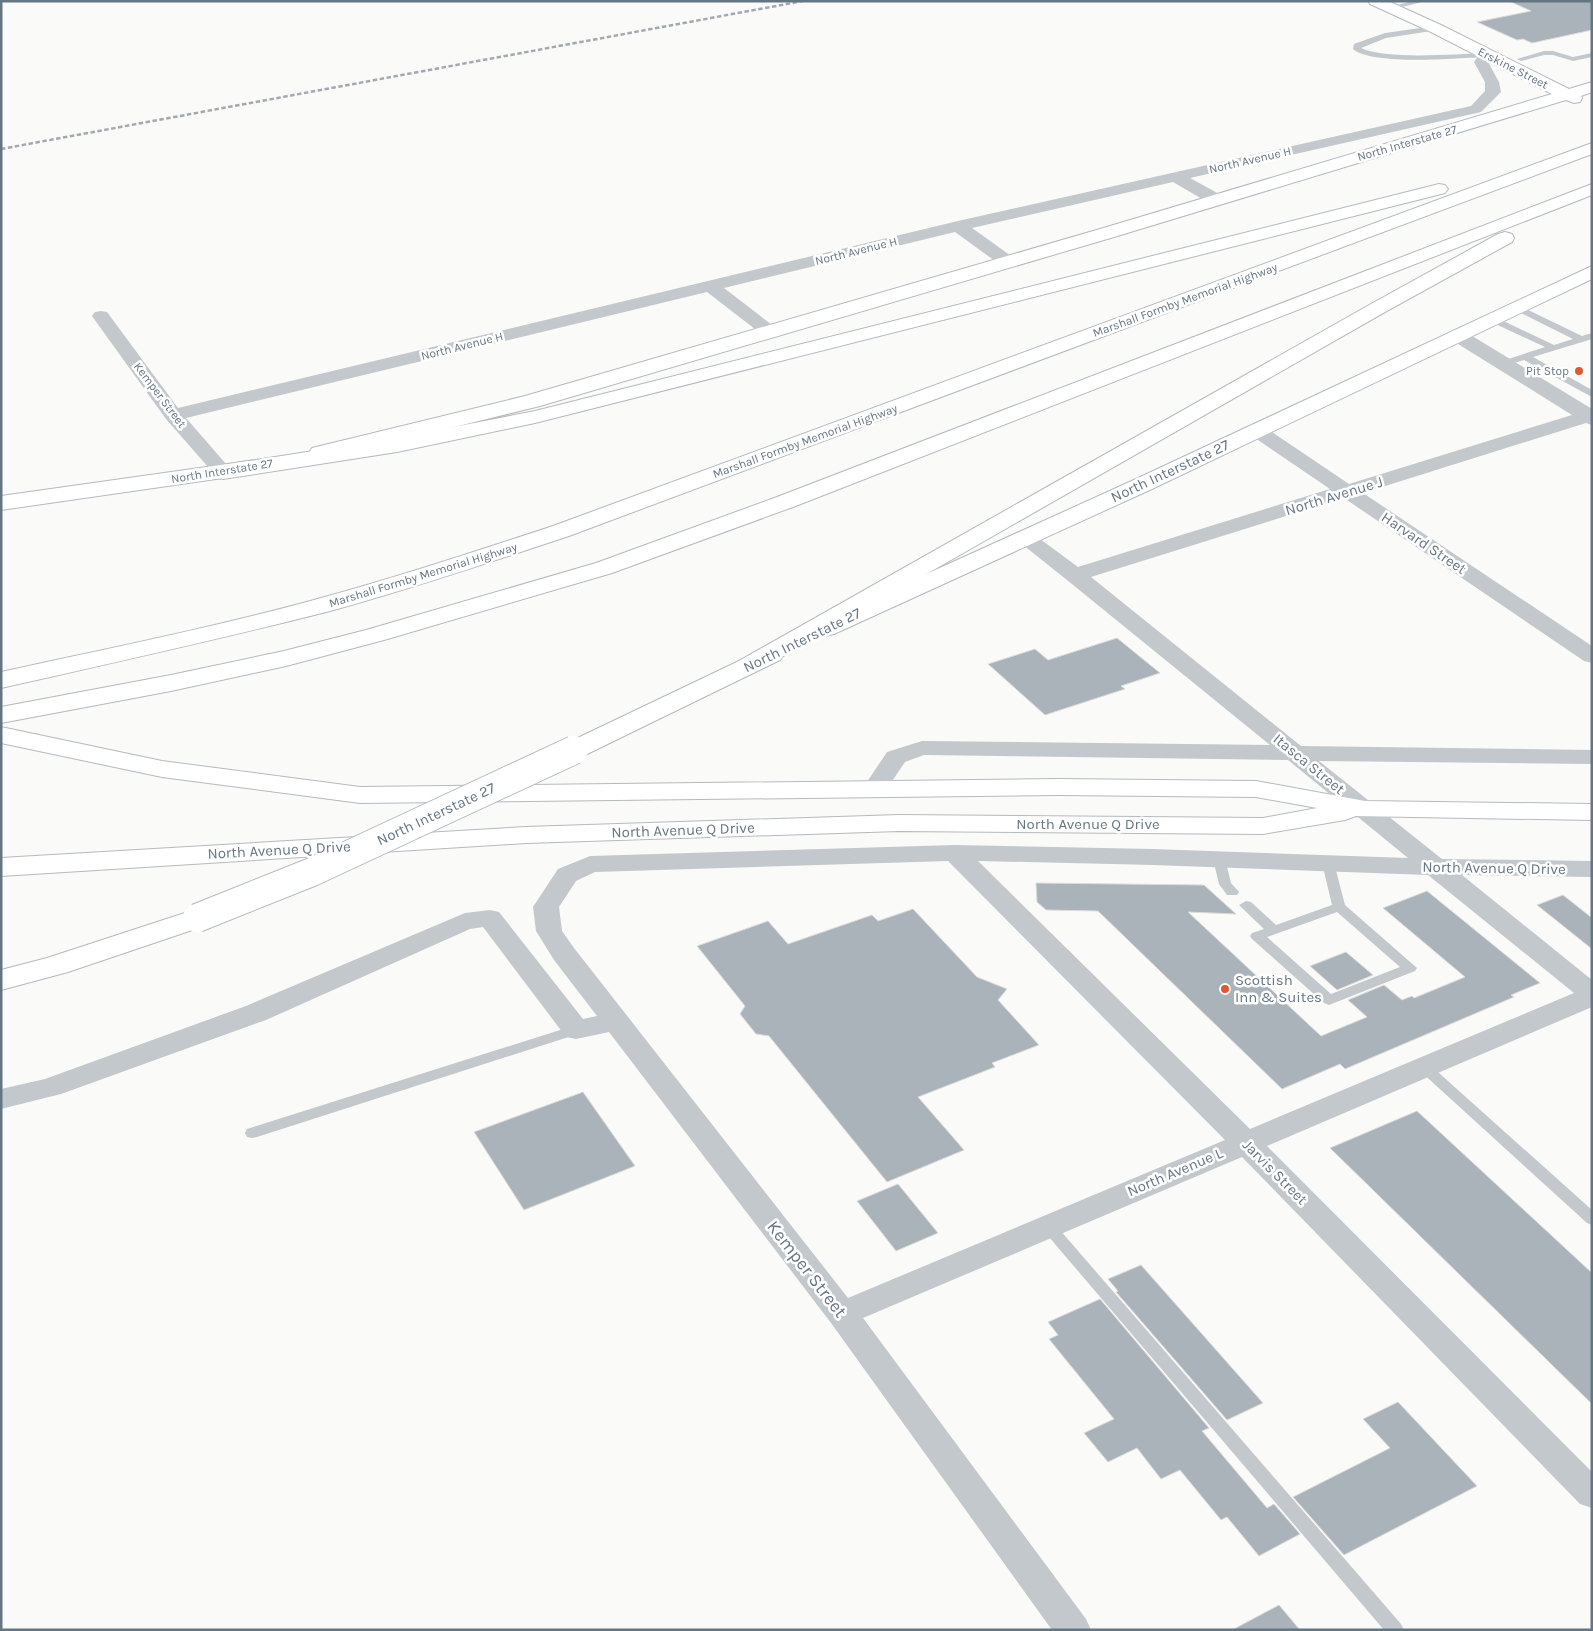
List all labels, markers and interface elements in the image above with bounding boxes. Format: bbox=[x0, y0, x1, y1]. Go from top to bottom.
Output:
street label: Erskine Street bbox=[1476, 44, 1551, 92]
street label: North Interstate 27 bbox=[1356, 122, 1459, 164]
street label: North Avenue H bbox=[1207, 144, 1293, 176]
street label: North Avenue H bbox=[814, 234, 898, 268]
street label: Marshall Formby Memorial Highway bbox=[1091, 260, 1280, 340]
street label: North Avenue H bbox=[420, 329, 504, 363]
street label: Kemper Street bbox=[131, 360, 189, 431]
place label: Pit Stop bbox=[1526, 364, 1569, 378]
marker: Pit Stop bbox=[1573, 365, 1585, 377]
street label: Marshall Formby Memorial Highway bbox=[711, 401, 900, 481]
street label: North Interstate 27 bbox=[1108, 436, 1232, 506]
street label: North Interstate 27 bbox=[170, 456, 274, 486]
street label: North Avenue J bbox=[1283, 473, 1385, 519]
street label: Harvard Street bbox=[1378, 508, 1470, 578]
street label: Marshall Formby Memorial Highway bbox=[327, 540, 519, 610]
street label: North Interstate 27 bbox=[740, 604, 864, 676]
street label: Itasca Street bbox=[1270, 730, 1349, 799]
street label: North Interstate 27 bbox=[374, 779, 498, 849]
street label: North Avenue Q Drive bbox=[1016, 815, 1160, 833]
street label: North Avenue Q Drive bbox=[611, 819, 755, 841]
street label: North Avenue Q Drive bbox=[207, 837, 351, 863]
street label: North Avenue Q Drive bbox=[1422, 858, 1566, 878]
place label: Scottish Inn & Suites bbox=[1235, 971, 1322, 1006]
marker: Scottish Inn & Suites bbox=[1219, 983, 1231, 995]
street label: Jarvis Street bbox=[1239, 1136, 1311, 1208]
street label: North Avenue L bbox=[1125, 1144, 1225, 1200]
street label: Kemper Street bbox=[762, 1216, 852, 1322]

